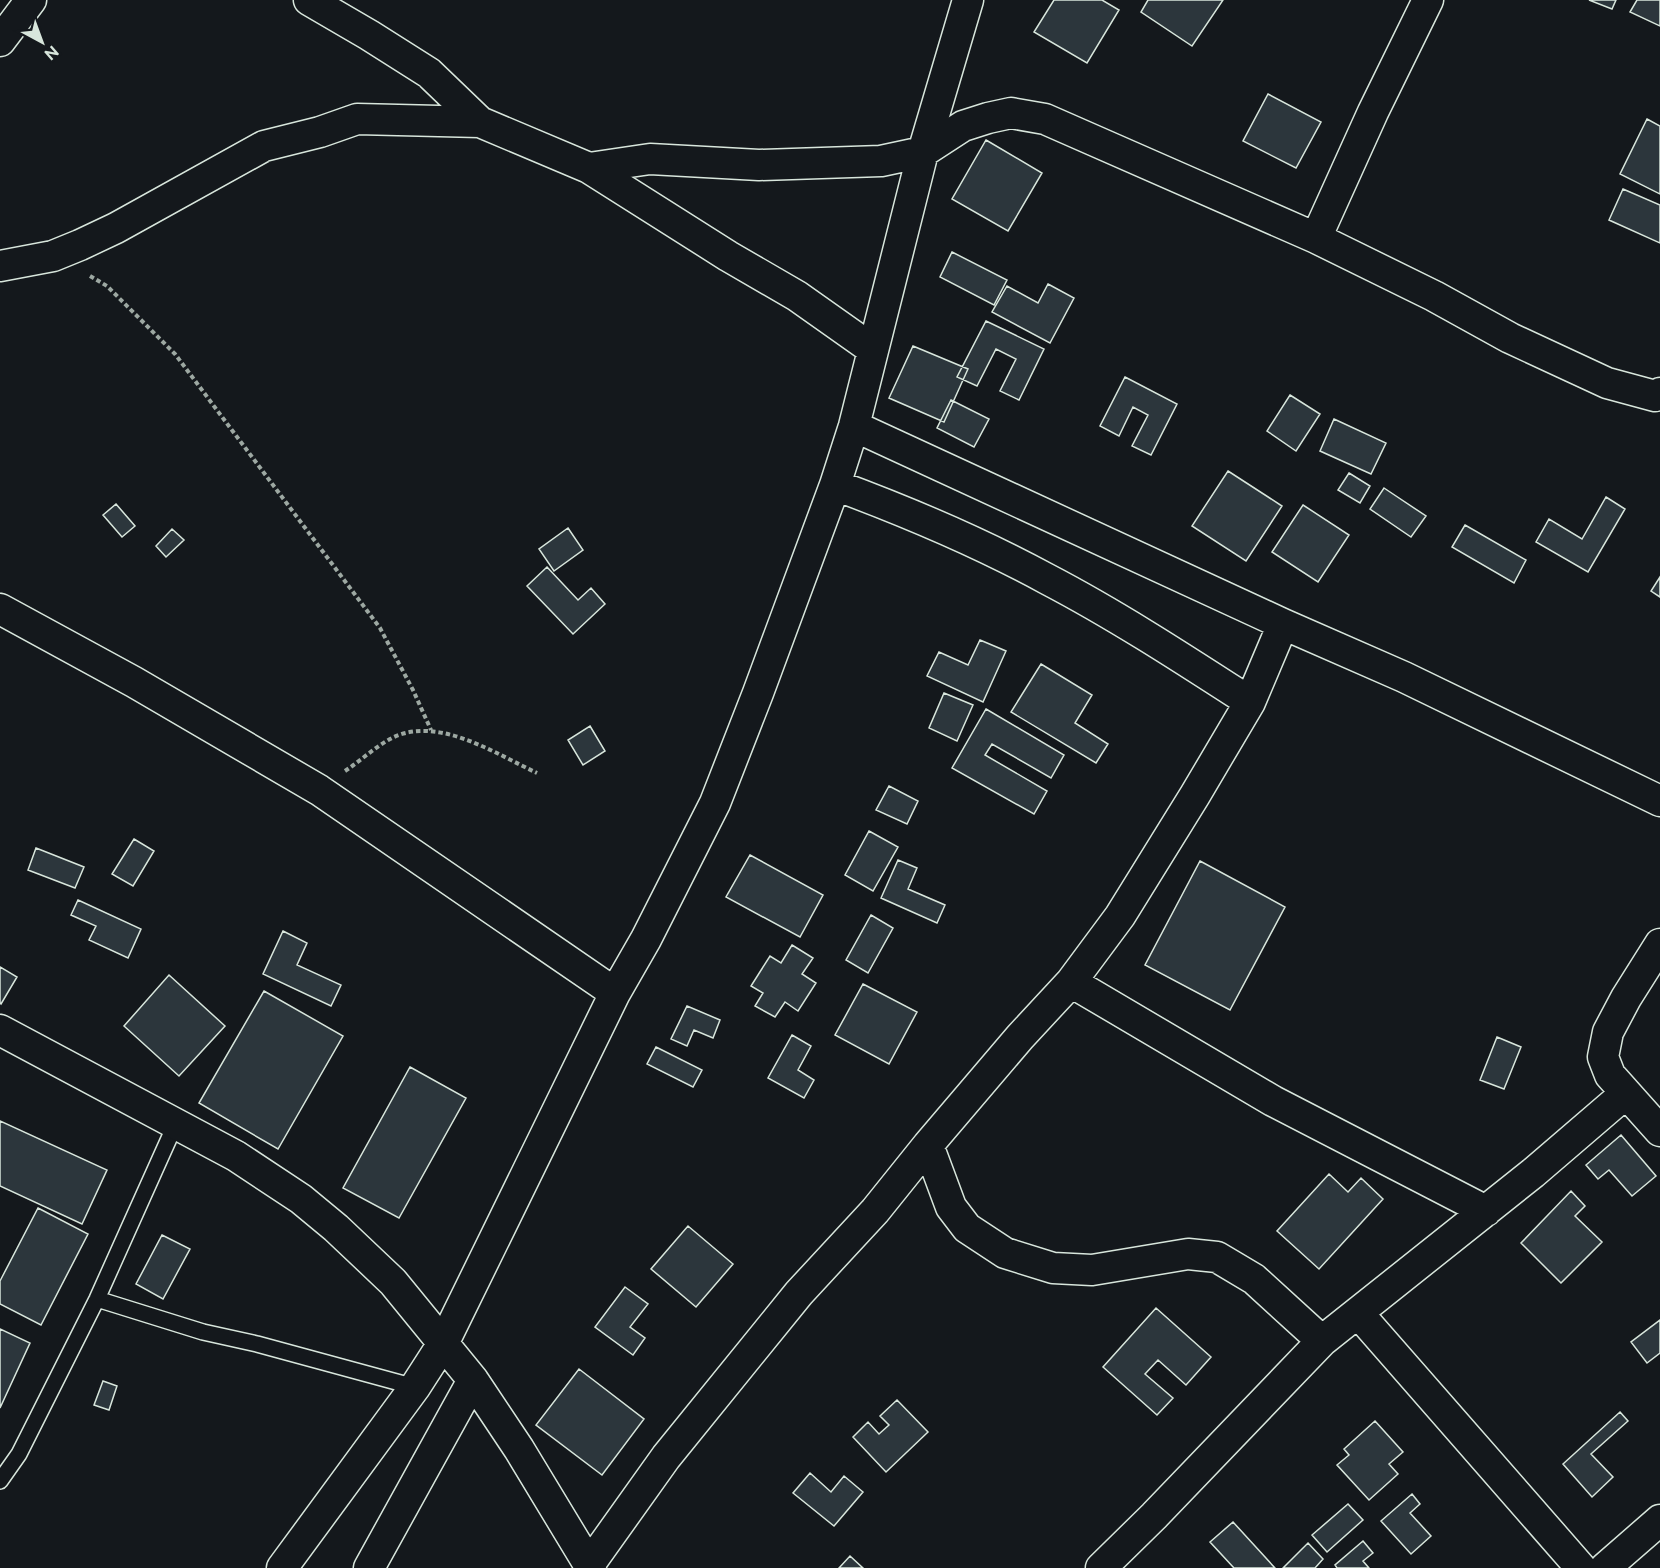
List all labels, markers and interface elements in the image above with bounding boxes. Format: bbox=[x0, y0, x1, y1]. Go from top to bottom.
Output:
north arrow bbox=[12, 12, 72, 72]
text: N bbox=[41, 42, 62, 64]

